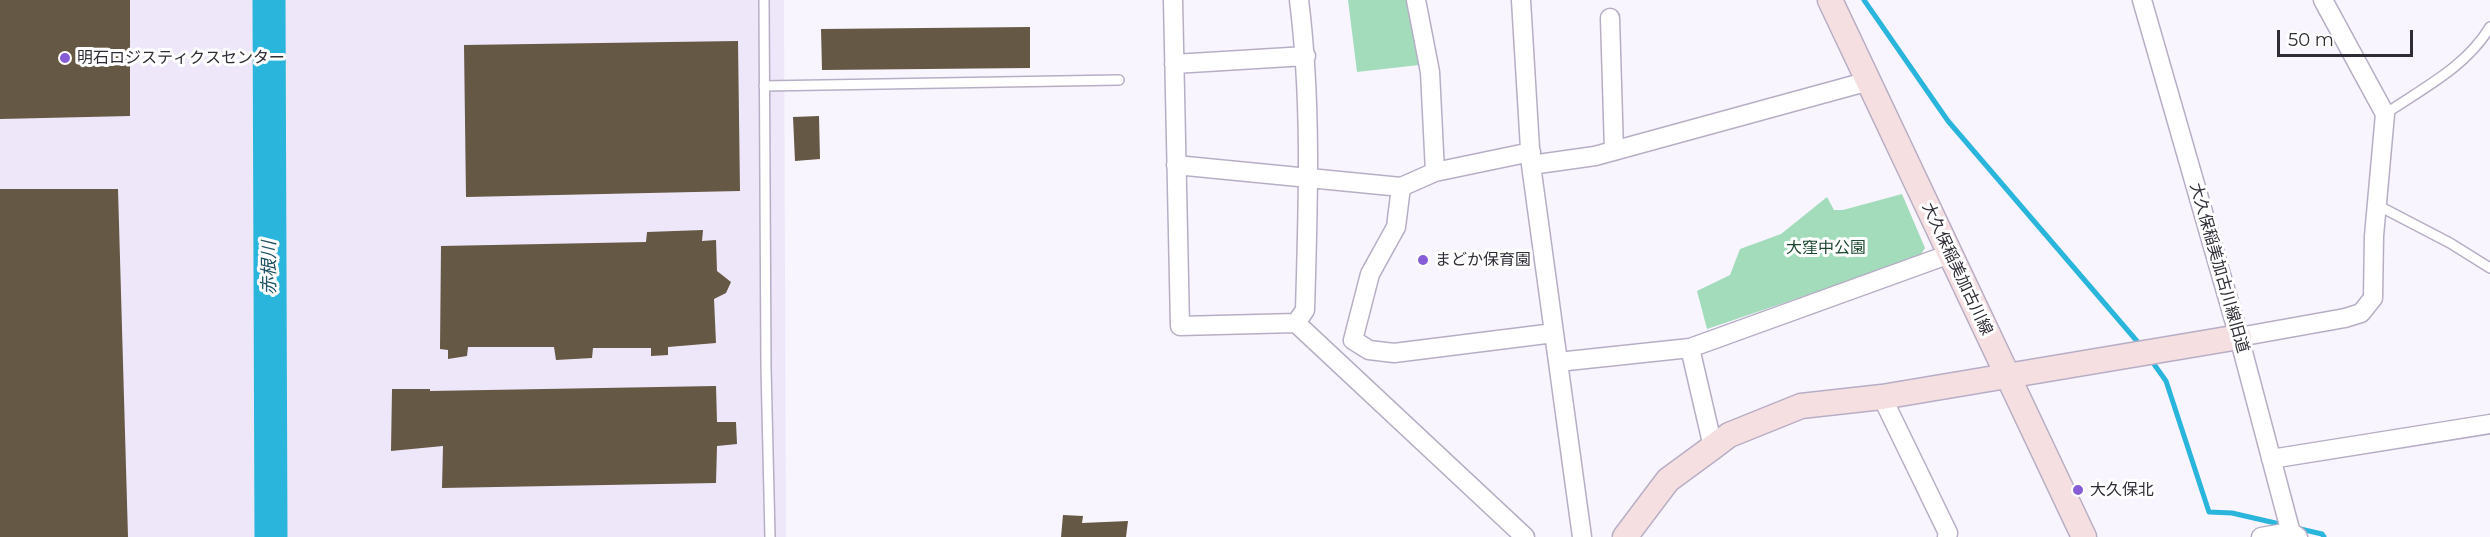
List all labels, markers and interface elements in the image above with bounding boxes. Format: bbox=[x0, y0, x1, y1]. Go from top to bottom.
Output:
scale bar bbox=[2280, 18, 2416, 56]
text: 50 m bbox=[2288, 29, 2334, 51]
place label: 明石ロジスティクスセンター bbox=[77, 48, 285, 68]
marker: 明石ロジスティクスセンター bbox=[58, 51, 72, 65]
street label: 大久保稲美加古川線旧道 bbox=[2186, 181, 2252, 355]
street label: 大久保稲美加古川線 bbox=[1918, 200, 1996, 338]
park label: 大窪中公園 bbox=[1786, 238, 1866, 258]
water label: 赤根川 bbox=[259, 241, 281, 295]
place label: まどか保育園 bbox=[1435, 250, 1531, 270]
marker: まどか保育園 bbox=[1416, 253, 1430, 267]
place label: 大久保北 bbox=[2090, 480, 2154, 500]
marker: 大久保北 bbox=[2071, 483, 2085, 497]

